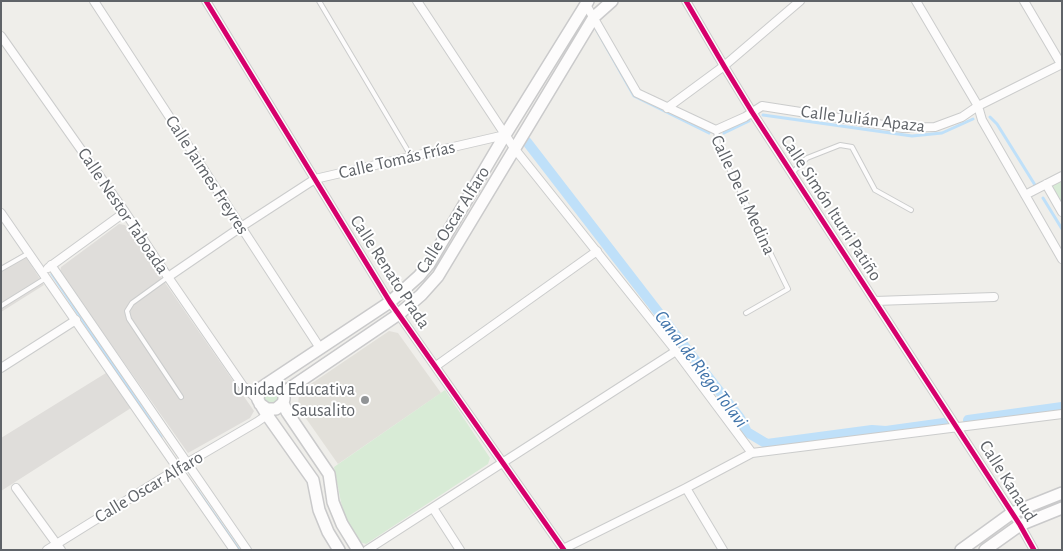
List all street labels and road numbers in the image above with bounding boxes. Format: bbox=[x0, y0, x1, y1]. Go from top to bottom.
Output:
street label: Calle Julián Apaza bbox=[800, 101, 926, 137]
street label: Calle Jaimes Freyres bbox=[160, 111, 254, 239]
street label: Calle Simón Iturri Patiño bbox=[776, 131, 886, 285]
street label: Calle De la Medina bbox=[706, 132, 780, 258]
street label: Calle Tomás Frías bbox=[337, 136, 457, 184]
street label: Calle Nestor Taboada bbox=[73, 144, 173, 278]
street label: Calle Oscar Alfaro bbox=[411, 162, 495, 278]
street label: Calle Renato Prada bbox=[345, 211, 435, 333]
street label: Calle Kanaud bbox=[975, 436, 1041, 526]
street label: Calle Oscar Alfaro bbox=[91, 446, 207, 528]

